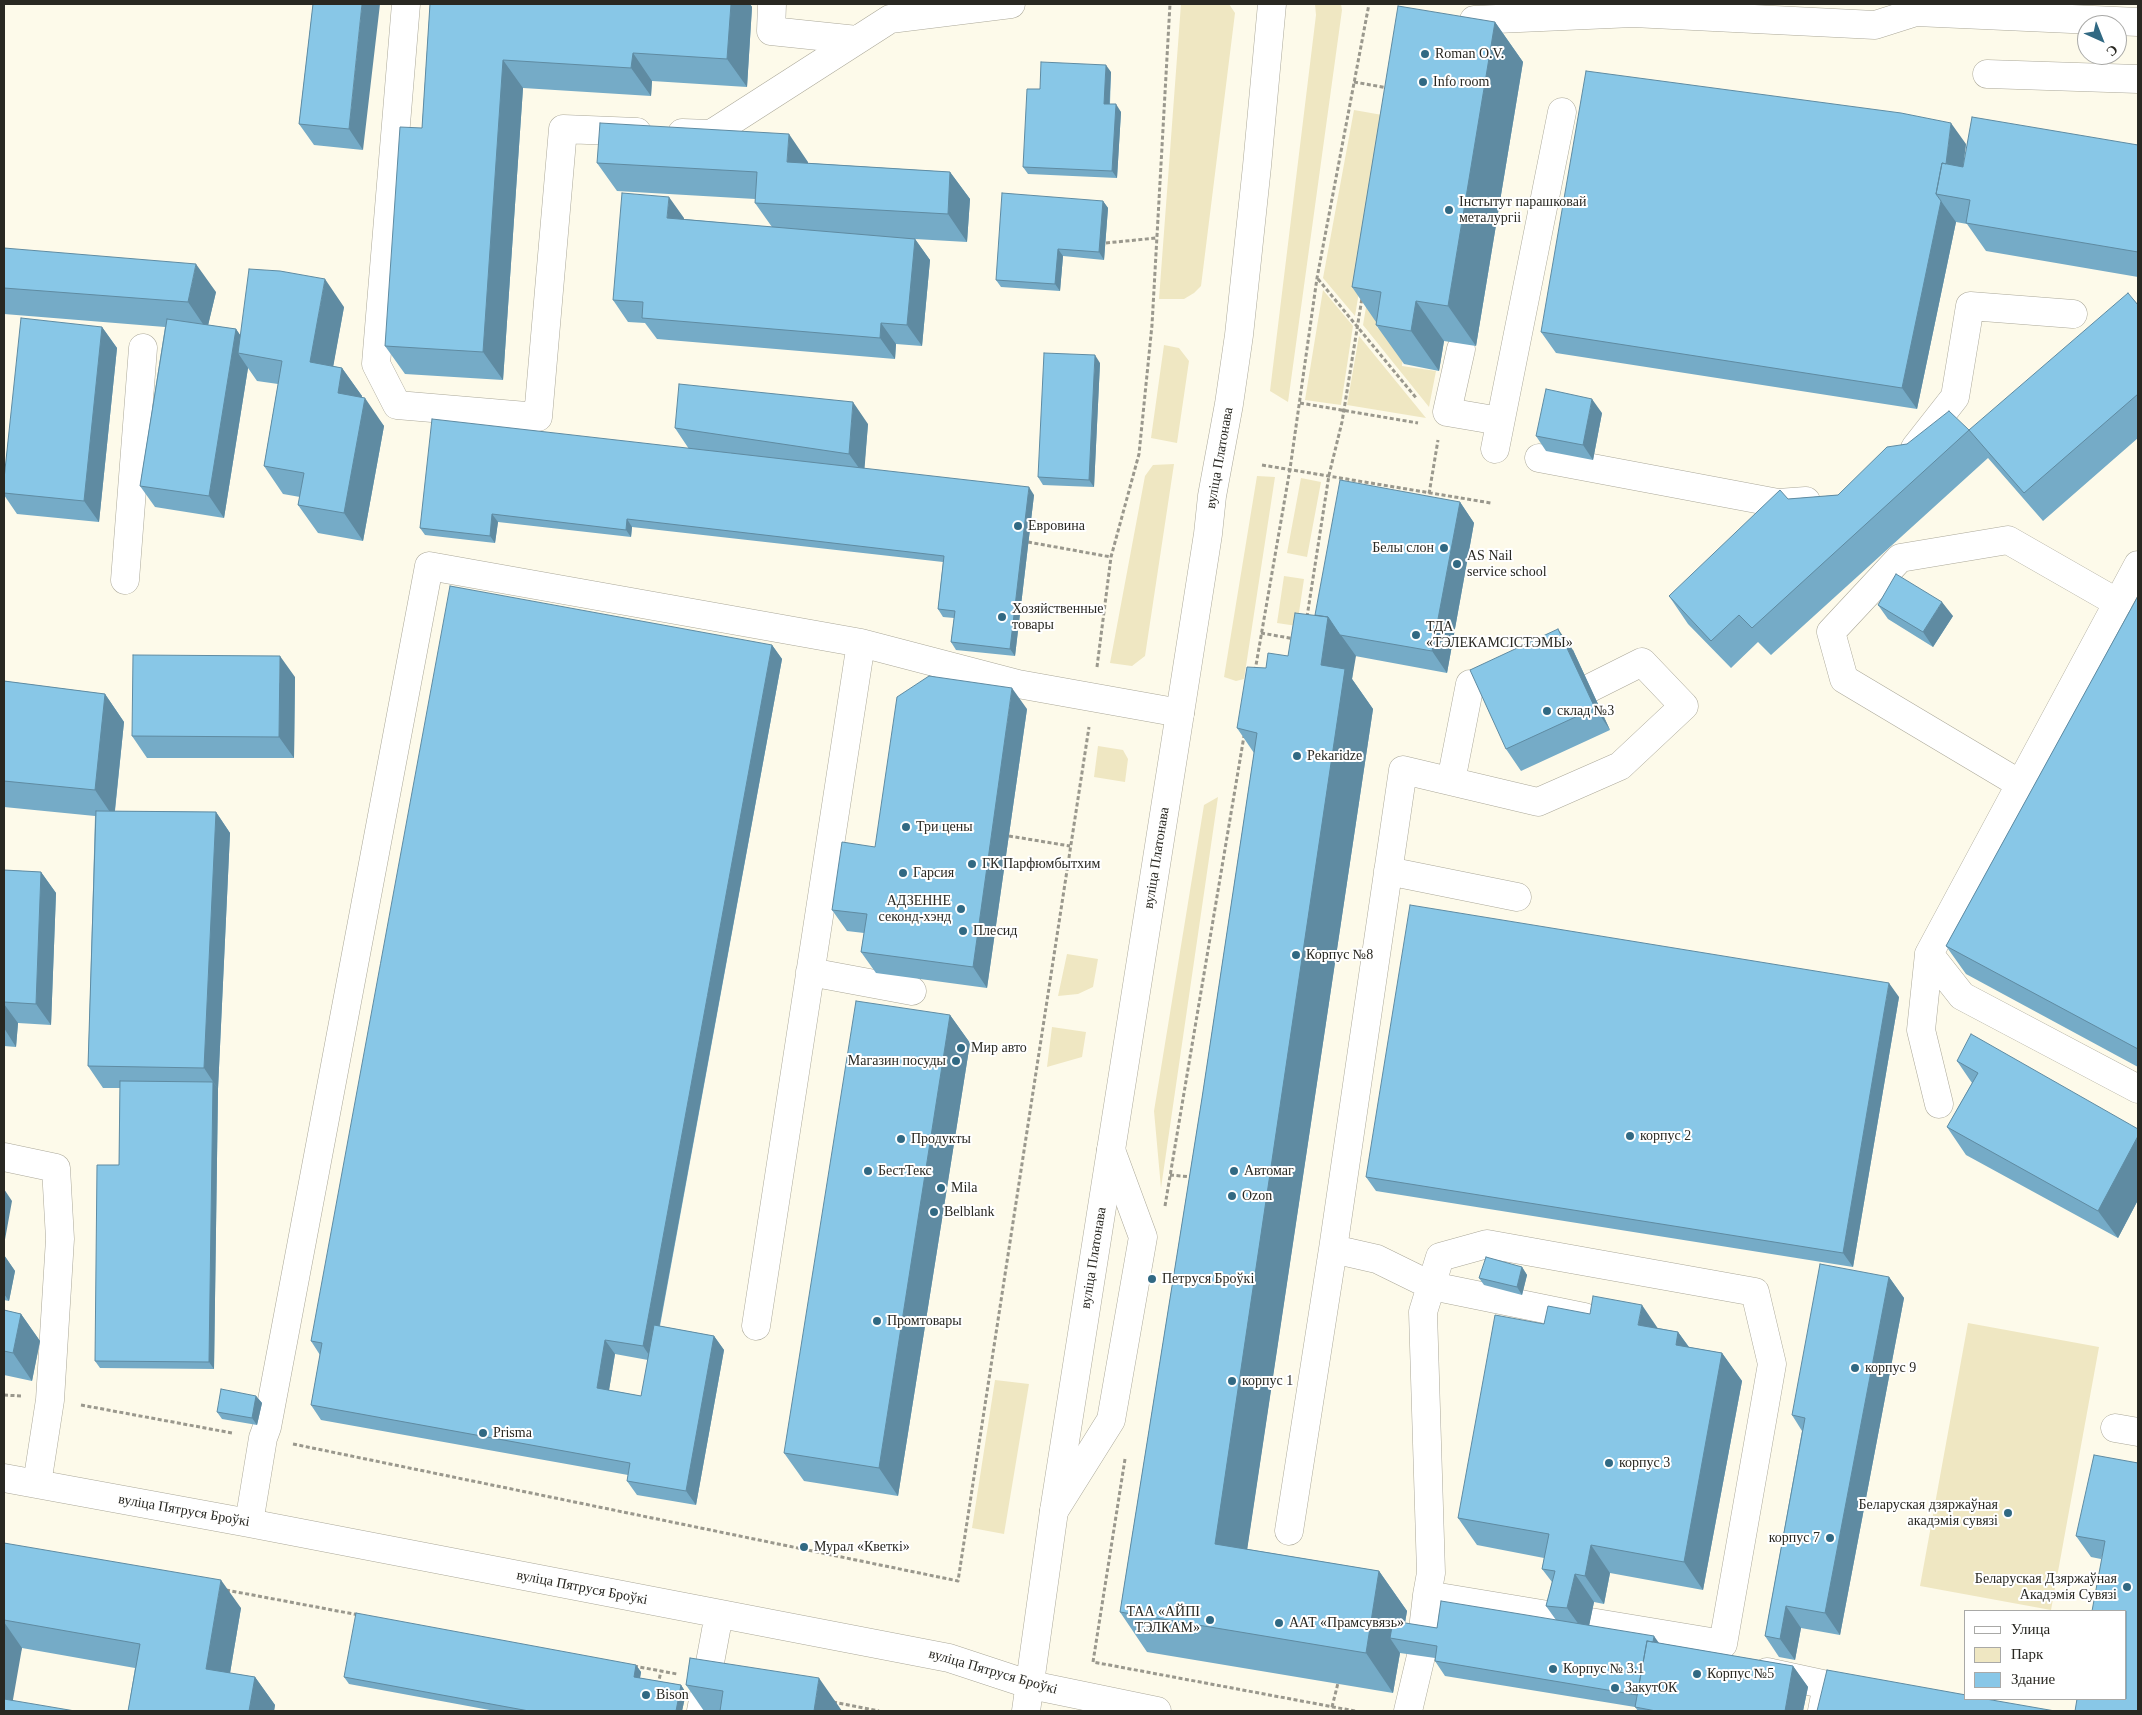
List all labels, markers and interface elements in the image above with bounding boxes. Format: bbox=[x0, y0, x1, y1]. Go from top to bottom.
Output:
north arrow bbox=[2077, 15, 2127, 65]
text: С bbox=[2103, 42, 2121, 59]
place label: Roman O.V. bbox=[1435, 46, 1504, 62]
marker: Roman O.V. bbox=[1419, 48, 1431, 60]
place label: Info room bbox=[1433, 74, 1489, 90]
marker: Info room bbox=[1417, 76, 1429, 88]
place label: Інстытут парашковай металургіі bbox=[1459, 194, 1586, 226]
marker: Інстытут парашковай металургіі bbox=[1443, 204, 1455, 216]
street label: вуліца Платонава bbox=[1203, 406, 1237, 510]
place label: Евровина bbox=[1028, 518, 1085, 534]
marker: Евровина bbox=[1012, 520, 1024, 532]
place label: Белы слон bbox=[1372, 540, 1434, 556]
marker: Белы слон bbox=[1438, 542, 1450, 554]
place label: AS Nail service school bbox=[1467, 548, 1547, 580]
marker: AS Nail service school bbox=[1451, 558, 1463, 570]
place label: Хозяйственные товары bbox=[1012, 601, 1103, 634]
marker: Хозяйственные товары bbox=[996, 611, 1008, 623]
place label: ТДА «ТЭЛЕКАМСІСТЭМЫ» bbox=[1426, 619, 1573, 652]
marker: ТДА «ТЭЛЕКАМСІСТЭМЫ» bbox=[1410, 629, 1422, 641]
place label: склад №3 bbox=[1557, 703, 1614, 719]
marker: склад №3 bbox=[1541, 705, 1553, 717]
place label: Pekaridze bbox=[1307, 748, 1362, 764]
marker: Pekaridze bbox=[1291, 750, 1303, 762]
street label: вуліца Платонава bbox=[1141, 806, 1173, 910]
place label: Три цены bbox=[916, 819, 973, 835]
marker: Три цены bbox=[900, 821, 912, 833]
place label: ГК Парфюмбытхим bbox=[982, 856, 1100, 872]
marker: ГК Парфюмбытхим bbox=[966, 858, 978, 870]
place label: Гарсия bbox=[913, 865, 954, 881]
marker: Гарсия bbox=[897, 867, 909, 879]
place label: АДЗЕННЕ секонд-хэнд bbox=[879, 893, 951, 926]
marker: АДЗЕННЕ секонд-хэнд bbox=[955, 903, 967, 915]
place label: Плесид bbox=[973, 923, 1017, 939]
marker: Плесид bbox=[957, 925, 969, 937]
place label: Корпус №8 bbox=[1306, 947, 1373, 963]
marker: Корпус №8 bbox=[1290, 949, 1302, 961]
place label: Мир авто bbox=[971, 1040, 1027, 1056]
marker: Мир авто bbox=[955, 1042, 967, 1054]
place label: Магазин посуды bbox=[848, 1053, 946, 1069]
marker: Магазин посуды bbox=[950, 1055, 962, 1067]
place label: корпус 2 bbox=[1640, 1128, 1691, 1144]
marker: корпус 2 bbox=[1624, 1130, 1636, 1142]
place label: Продукты bbox=[911, 1131, 971, 1147]
marker: Продукты bbox=[895, 1133, 907, 1145]
place label: БестТекс bbox=[878, 1163, 932, 1179]
place label: Автомаг bbox=[1244, 1163, 1294, 1179]
marker: БестТекс bbox=[862, 1165, 874, 1177]
marker: Автомаг bbox=[1228, 1165, 1240, 1177]
place label: Mila bbox=[951, 1180, 977, 1196]
marker: Mila bbox=[935, 1182, 947, 1194]
place label: Ozon bbox=[1242, 1188, 1272, 1204]
marker: Ozon bbox=[1226, 1190, 1238, 1202]
place label: Belblank bbox=[944, 1204, 995, 1220]
marker: Belblank bbox=[928, 1206, 940, 1218]
street label: вуліца Платонава bbox=[1078, 1206, 1110, 1310]
place label: Петруся Броўкі bbox=[1162, 1271, 1254, 1287]
marker: Петруся Броўкі bbox=[1146, 1273, 1158, 1285]
place label: Промтовары bbox=[887, 1313, 962, 1329]
marker: Промтовары bbox=[871, 1315, 883, 1327]
place label: корпус 9 bbox=[1865, 1360, 1916, 1376]
marker: корпус 9 bbox=[1849, 1362, 1861, 1374]
place label: корпус 1 bbox=[1242, 1373, 1293, 1389]
marker: корпус 1 bbox=[1226, 1375, 1238, 1387]
place label: Prisma bbox=[493, 1425, 532, 1441]
marker: Prisma bbox=[477, 1427, 489, 1439]
place label: корпус 3 bbox=[1619, 1455, 1670, 1471]
marker: корпус 3 bbox=[1603, 1457, 1615, 1469]
street label: вуліца Пятруся Броўкі bbox=[117, 1491, 251, 1531]
place label: Беларуская дзяржаўная акадэмія сувязі bbox=[1858, 1497, 1998, 1530]
marker: Беларуская дзяржаўная акадэмія сувязі bbox=[2002, 1507, 2014, 1519]
place label: корпус 7 bbox=[1769, 1530, 1820, 1546]
marker: корпус 7 bbox=[1824, 1532, 1836, 1544]
place label: Мурал «Кветкі» bbox=[814, 1539, 910, 1555]
marker: Мурал «Кветкі» bbox=[798, 1541, 810, 1553]
street label: вуліца Пятруся Броўкі bbox=[515, 1567, 649, 1609]
place label: Беларуская Дзяржаўная Акадэмія Сувязі bbox=[1975, 1571, 2117, 1604]
marker: Беларуская Дзяржаўная Акадэмія Сувязі bbox=[2121, 1581, 2133, 1593]
place label: ТАА «АЙПI ТЭЛКАМ» bbox=[1126, 1604, 1200, 1636]
legend bbox=[1964, 1610, 2127, 1700]
marker: ТАА «АЙПI ТЭЛКАМ» bbox=[1204, 1614, 1216, 1626]
place label: ААТ «Прамсувязь» bbox=[1289, 1615, 1404, 1631]
marker: ААТ «Прамсувязь» bbox=[1273, 1617, 1285, 1629]
text: Улица bbox=[2011, 1621, 2050, 1637]
street label: вуліца Пятруся Броўкі bbox=[927, 1646, 1059, 1698]
text: Парк bbox=[2011, 1646, 2043, 1662]
place label: Корпус № 3.1 bbox=[1563, 1661, 1644, 1677]
marker: Корпус № 3.1 bbox=[1547, 1663, 1559, 1675]
place label: Корпус №5 bbox=[1707, 1666, 1774, 1682]
marker: Корпус №5 bbox=[1691, 1668, 1703, 1680]
text: Здание bbox=[2011, 1671, 2055, 1687]
place label: ЗакутОК bbox=[1625, 1680, 1677, 1696]
marker: ЗакутОК bbox=[1609, 1682, 1621, 1694]
place label: Bison bbox=[656, 1687, 689, 1703]
marker: Bison bbox=[640, 1689, 652, 1701]

